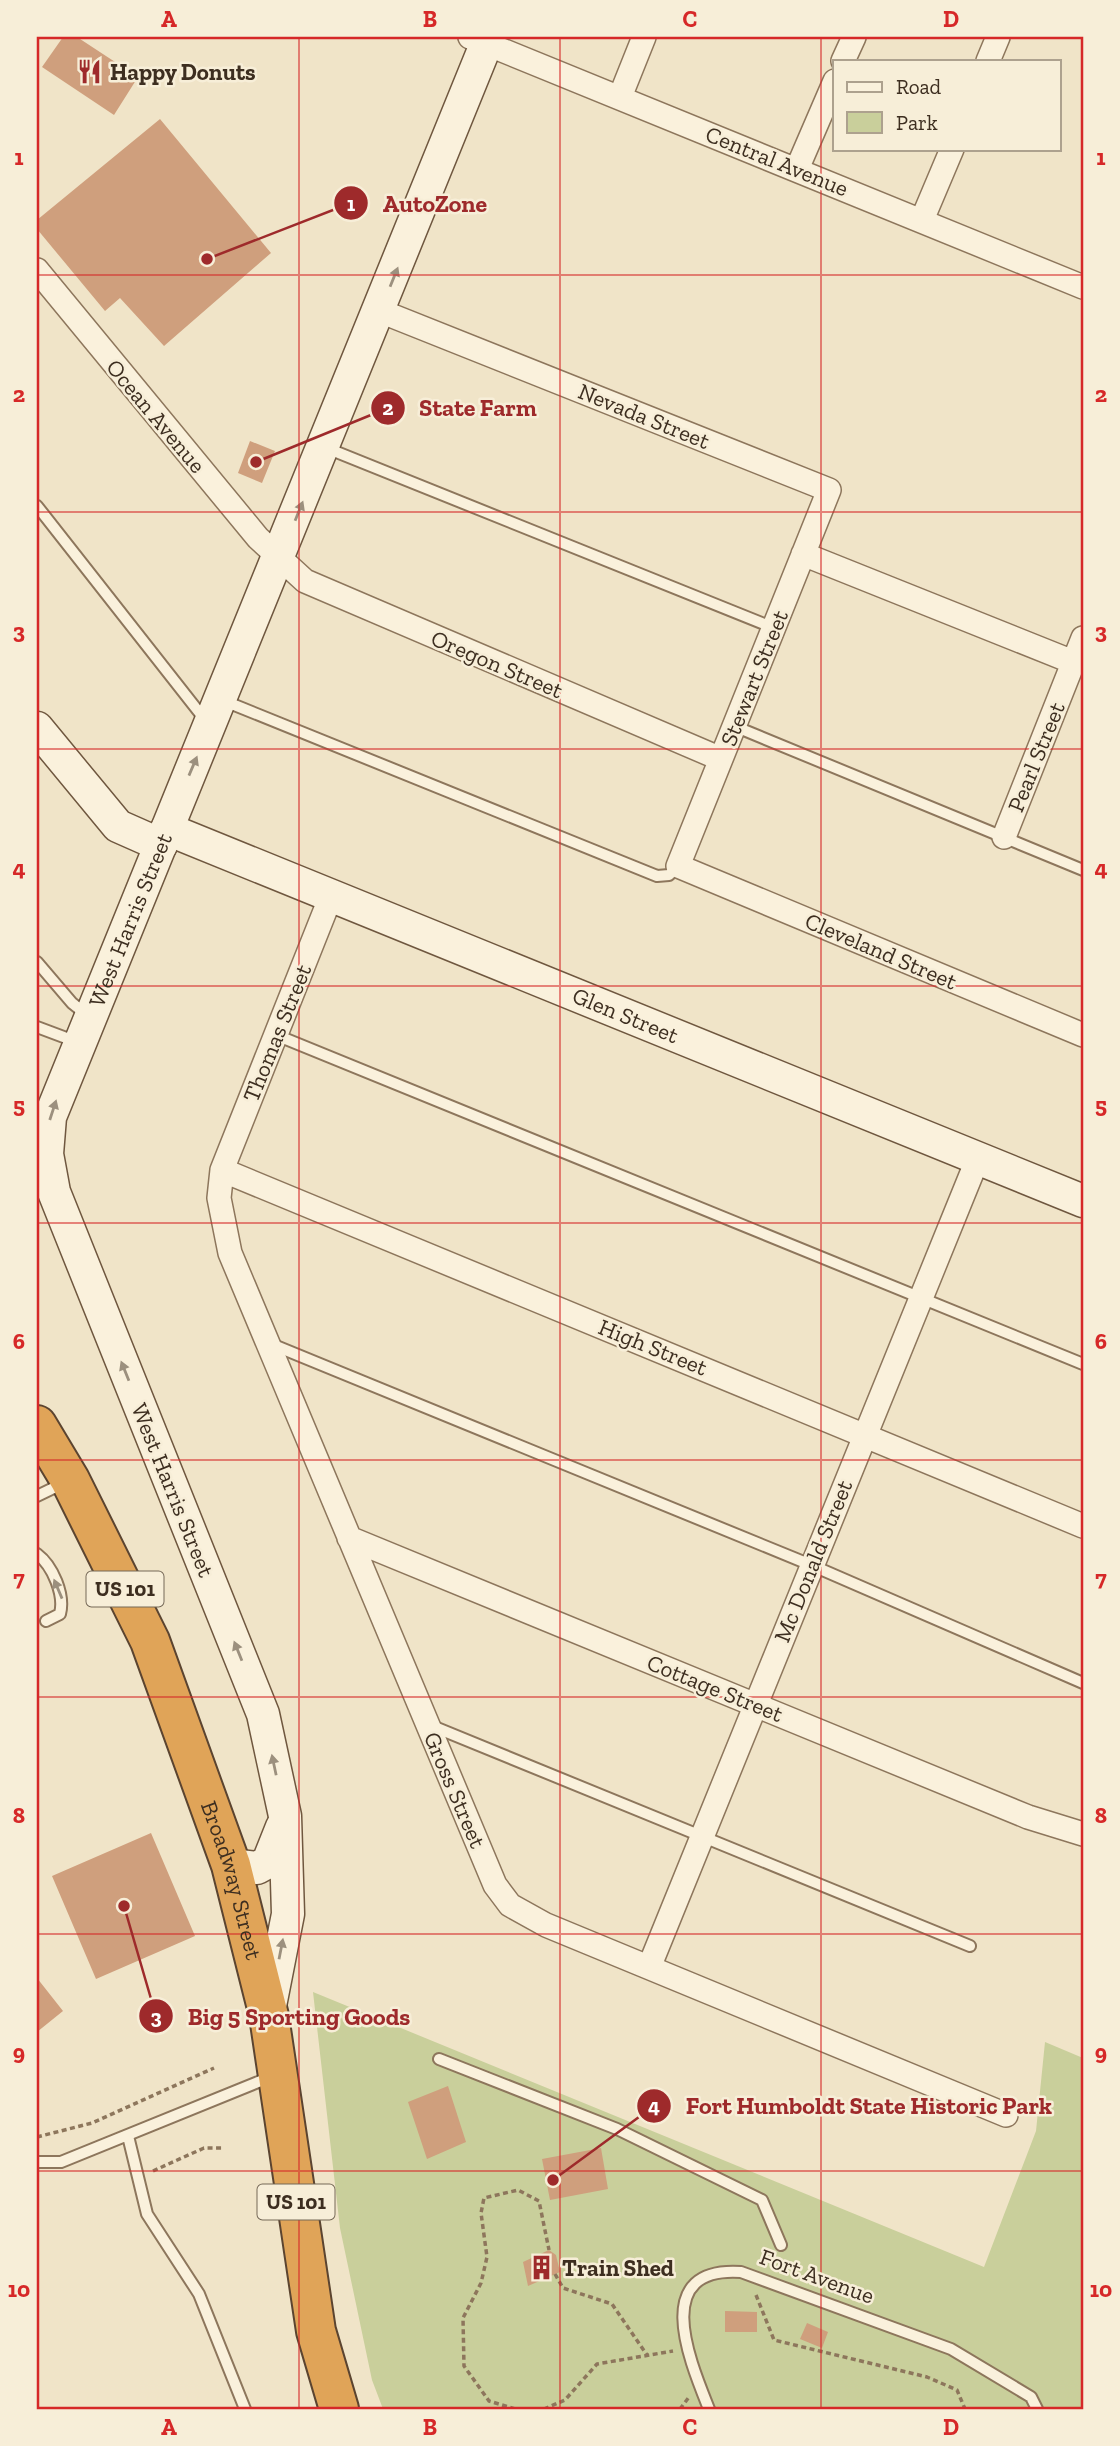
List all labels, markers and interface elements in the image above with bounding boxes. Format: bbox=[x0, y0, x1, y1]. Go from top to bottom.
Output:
text: A bbox=[161, 5, 177, 33]
text: B bbox=[423, 5, 437, 33]
text: C bbox=[683, 5, 697, 33]
text: D bbox=[943, 5, 959, 33]
restaurant icon: Happy Donuts bbox=[76, 58, 104, 86]
place label: Happy Donuts bbox=[110, 58, 256, 86]
legend bbox=[833, 60, 1060, 150]
text: Road bbox=[896, 74, 942, 99]
text: Park bbox=[896, 110, 938, 135]
street label: Central Avenue bbox=[701, 120, 853, 202]
text: 1 bbox=[14, 143, 24, 171]
text: 1 bbox=[1096, 143, 1106, 171]
callout: AutoZone bbox=[333, 181, 501, 226]
text: AutoZone bbox=[383, 189, 488, 218]
text: 1 bbox=[347, 191, 356, 216]
one-way arrow bbox=[388, 266, 399, 287]
street label: Ocean Avenue bbox=[100, 353, 212, 479]
street label: Nevada Street bbox=[574, 377, 714, 455]
text: 2 bbox=[13, 380, 25, 408]
text: 2 bbox=[1095, 380, 1107, 408]
callout: State Farm bbox=[370, 385, 551, 430]
text: State Farm bbox=[419, 393, 537, 422]
text: 2 bbox=[382, 395, 394, 420]
one-way arrow bbox=[293, 500, 304, 521]
street label: Stewart Street bbox=[714, 606, 794, 750]
text: 3 bbox=[13, 617, 25, 645]
text: 3 bbox=[1095, 617, 1107, 645]
street label: Oregon Street bbox=[427, 624, 568, 705]
street label: Pearl Street bbox=[1001, 698, 1071, 816]
one-way arrow bbox=[187, 756, 199, 776]
street label: West Harris Street bbox=[82, 828, 178, 1011]
text: 4 bbox=[12, 854, 26, 882]
text: 4 bbox=[1094, 854, 1108, 882]
street label: Cleveland Street bbox=[801, 906, 962, 996]
street label: Thomas Street bbox=[237, 960, 317, 1106]
street label: Glen Street bbox=[569, 981, 683, 1049]
text: 5 bbox=[13, 1091, 25, 1119]
text: 5 bbox=[1095, 1091, 1107, 1119]
one-way arrow bbox=[48, 1100, 59, 1121]
street label: High Street bbox=[594, 1313, 712, 1382]
text: 6 bbox=[13, 1327, 25, 1355]
text: 6 bbox=[1095, 1327, 1107, 1355]
one-way arrow bbox=[120, 1361, 131, 1382]
street label: West Harris Street bbox=[125, 1399, 221, 1581]
street label: Mc Donald Street bbox=[768, 1475, 858, 1646]
text: 7 bbox=[13, 1564, 25, 1592]
text: 7 bbox=[1095, 1564, 1107, 1592]
road number: US 101 bbox=[86, 1572, 164, 1606]
one-way arrow bbox=[52, 1579, 63, 1600]
one-way arrow bbox=[232, 1640, 243, 1661]
street label: Cottage Street bbox=[643, 1648, 787, 1728]
street label: Gross Street bbox=[418, 1728, 492, 1853]
one-way arrow bbox=[268, 1754, 279, 1776]
street label: Broadway Street bbox=[195, 1797, 268, 1963]
text: 8 bbox=[13, 1801, 25, 1829]
text: 8 bbox=[1095, 1801, 1107, 1829]
one-way arrow bbox=[276, 1938, 287, 1960]
callout: Big 5 Sporting Goods bbox=[138, 1994, 424, 2039]
text: Big 5 Sporting Goods bbox=[188, 2002, 410, 2031]
text: 3 bbox=[150, 2004, 162, 2029]
text: 9 bbox=[13, 2038, 25, 2066]
text: 9 bbox=[1095, 2038, 1107, 2066]
callout: Fort Humboldt State Historic Park bbox=[637, 2083, 1066, 2128]
text: Fort Humboldt State Historic Park bbox=[686, 2091, 1052, 2120]
text: 4 bbox=[648, 2093, 660, 2118]
road number: US 101 bbox=[258, 2184, 334, 2220]
street label: Fort Avenue bbox=[756, 2242, 878, 2310]
building icon: Train Shed bbox=[528, 2254, 556, 2282]
place label: Train Shed bbox=[562, 2254, 674, 2282]
text: 10 bbox=[8, 2275, 30, 2303]
text: 10 bbox=[1090, 2275, 1112, 2303]
text: A bbox=[161, 2413, 177, 2441]
text: B bbox=[423, 2413, 437, 2441]
text: C bbox=[683, 2413, 697, 2441]
text: D bbox=[943, 2413, 959, 2441]

